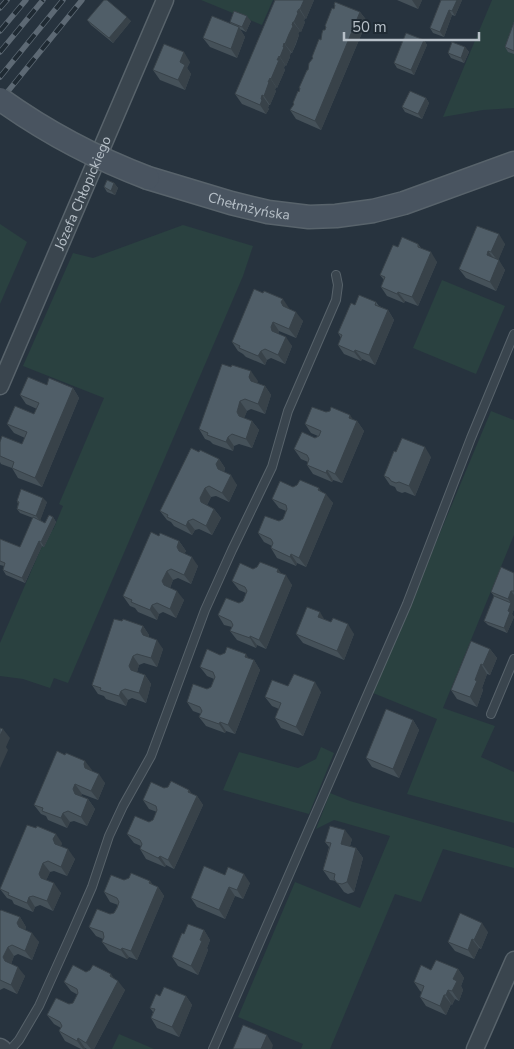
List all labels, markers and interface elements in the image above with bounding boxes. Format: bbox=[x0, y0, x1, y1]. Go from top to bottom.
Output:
scale bar bbox=[344, 10, 479, 42]
text: 50 m bbox=[352, 17, 387, 37]
street label: Józefa Chłopickiego bbox=[49, 133, 115, 254]
street label: Chełmżyńska bbox=[206, 187, 291, 224]

